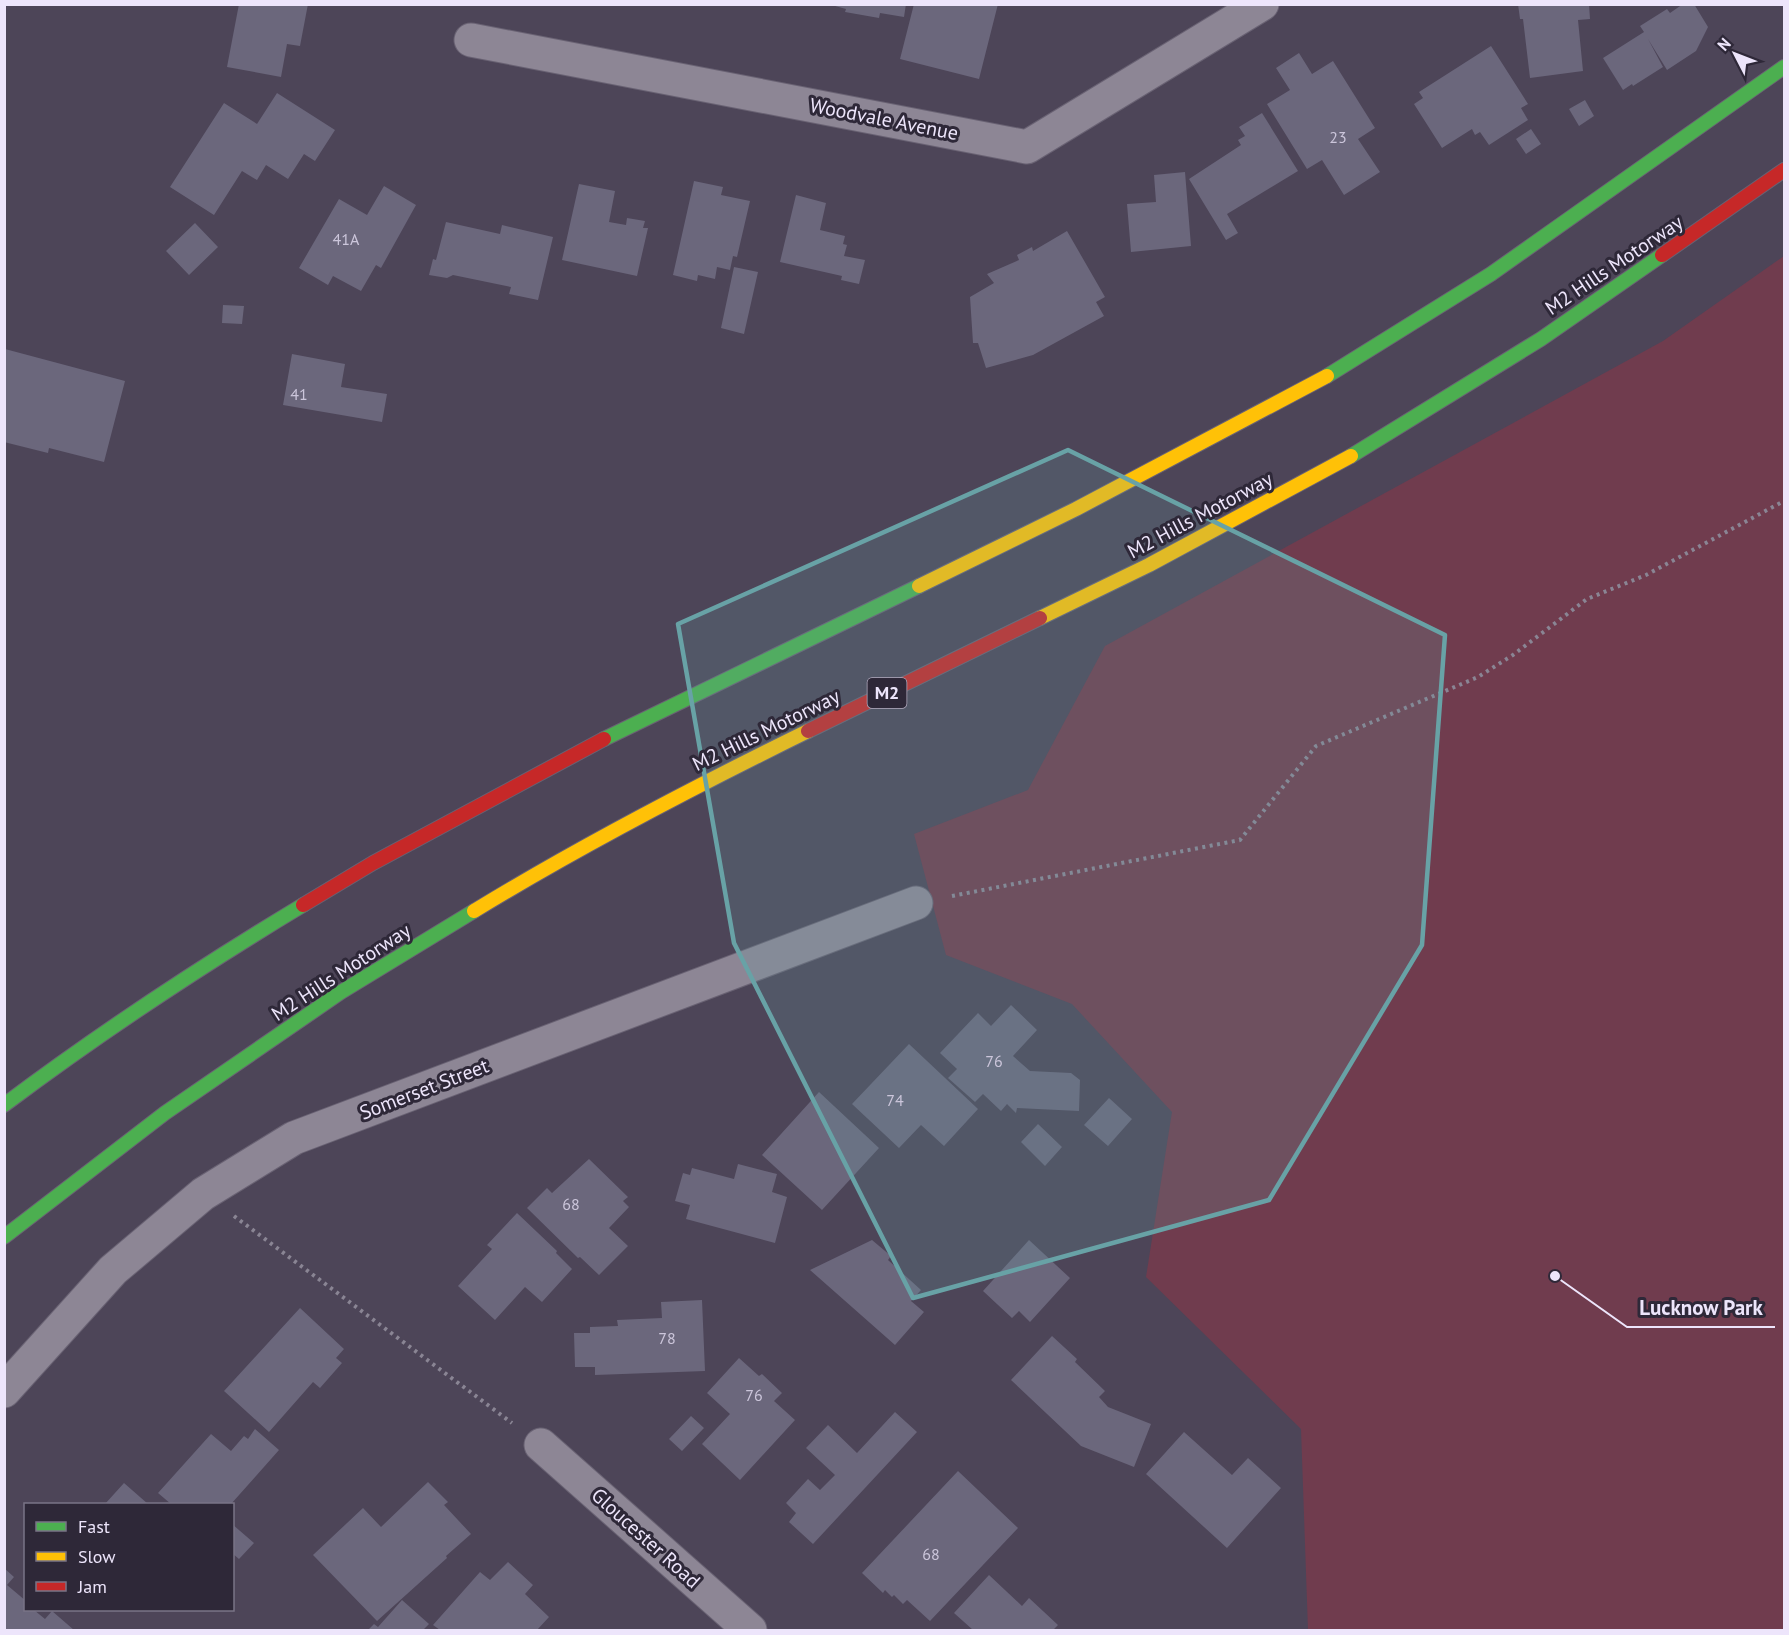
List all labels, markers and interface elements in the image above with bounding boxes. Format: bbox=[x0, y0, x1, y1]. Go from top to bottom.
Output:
north arrow bbox=[1705, 24, 1765, 84]
text: N bbox=[1713, 33, 1735, 55]
street label: Woodvale Avenue bbox=[808, 92, 960, 146]
house number: 23 bbox=[1329, 127, 1347, 147]
street label: M2 Hills Motorway bbox=[1540, 209, 1689, 321]
house number: 41A bbox=[333, 229, 360, 249]
house number: 41 bbox=[290, 384, 308, 404]
street label: M2 Hills Motorway bbox=[1123, 465, 1278, 564]
road number: M2 bbox=[868, 678, 906, 708]
street label: M2 Hills Motorway bbox=[688, 683, 845, 777]
street label: M2 Hills Motorway bbox=[266, 917, 416, 1027]
house number: 76 bbox=[985, 1051, 1003, 1071]
street label: Somerset Street bbox=[356, 1052, 492, 1126]
house number: 74 bbox=[886, 1090, 904, 1110]
house number: 68 bbox=[562, 1194, 580, 1214]
callout: Lucknow Park bbox=[1627, 1288, 1775, 1327]
text: Lucknow Park bbox=[1639, 1294, 1763, 1321]
house number: 78 bbox=[658, 1328, 676, 1348]
house number: 76 bbox=[745, 1385, 763, 1405]
street label: Gloucester Road bbox=[586, 1482, 706, 1594]
legend bbox=[24, 1503, 234, 1611]
text: Fast bbox=[78, 1515, 110, 1538]
house number: 68 bbox=[922, 1544, 940, 1564]
text: Slow bbox=[78, 1545, 116, 1568]
text: Jam bbox=[77, 1575, 107, 1598]

